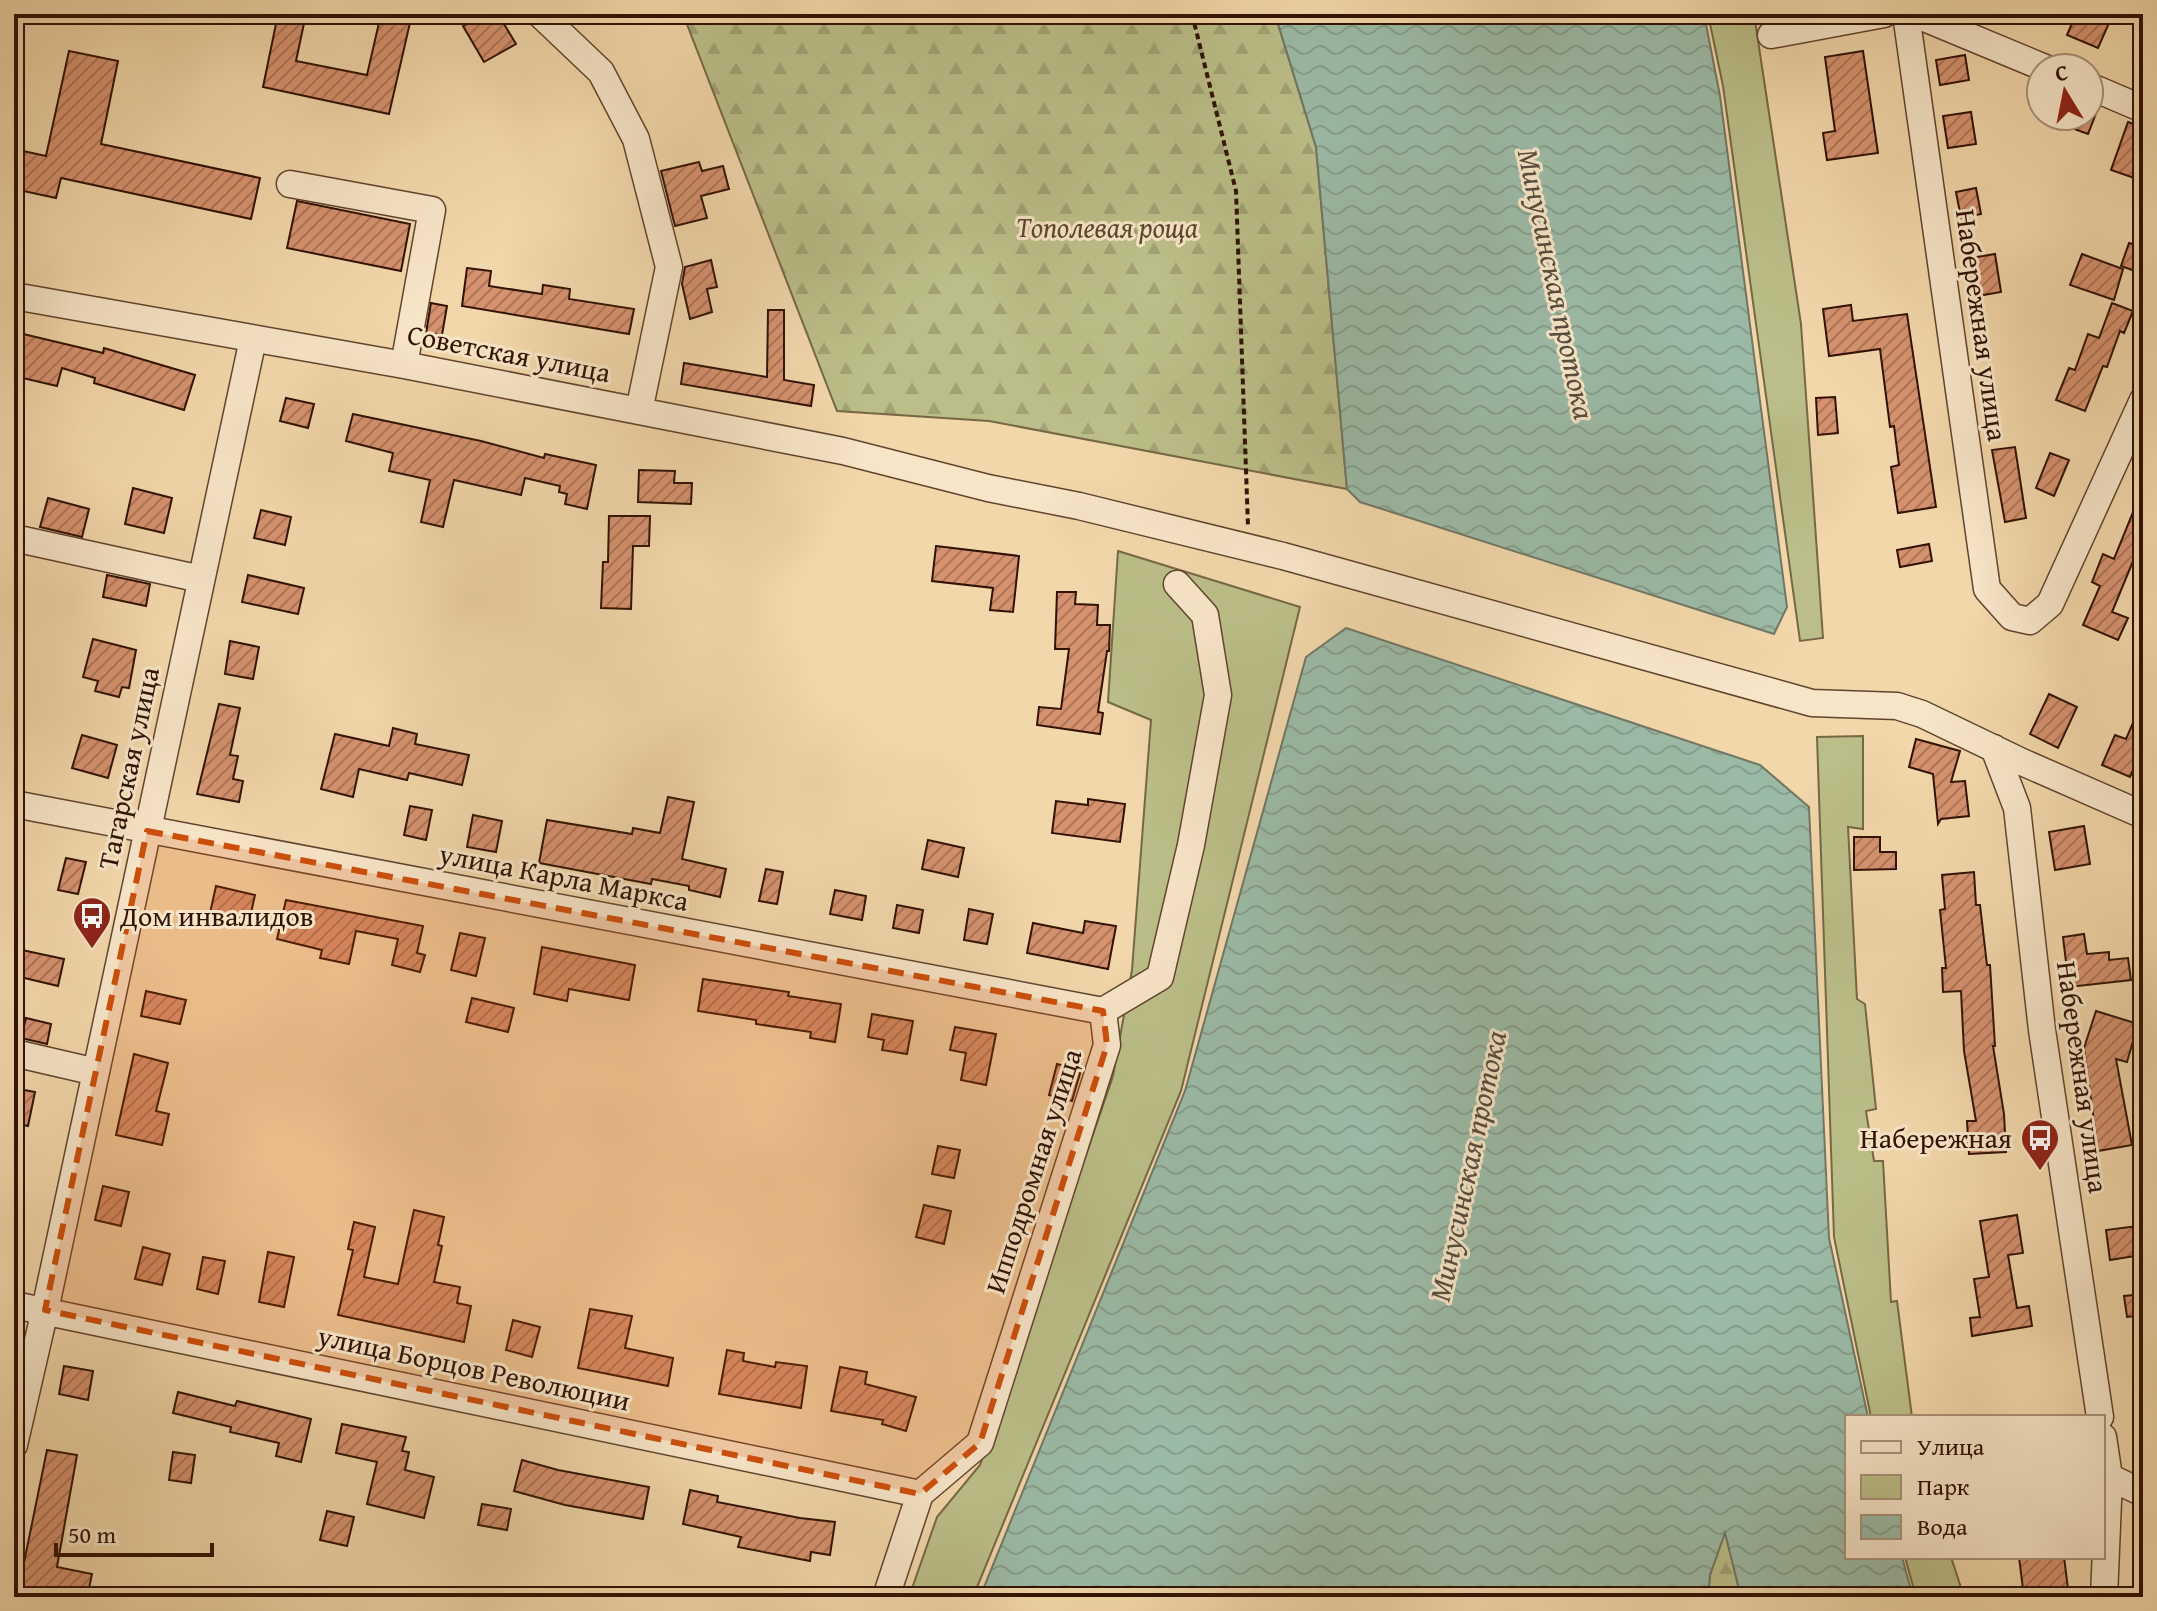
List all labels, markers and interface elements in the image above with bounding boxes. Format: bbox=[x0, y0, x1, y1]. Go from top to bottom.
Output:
north arrow bbox=[2025, 52, 2105, 132]
text: С bbox=[2053, 55, 2070, 89]
water label: Минусинская протока bbox=[1507, 144, 1607, 423]
park label: Тополевая роща bbox=[1016, 206, 1198, 247]
street label: Набережная улица bbox=[1946, 206, 2019, 444]
street label: Советская улица bbox=[404, 313, 615, 392]
street label: Тагарская улица bbox=[86, 662, 169, 873]
street label: улица Карла Маркса bbox=[435, 832, 693, 921]
bus stop icon: Дом инвалидов bbox=[71, 895, 113, 950]
place label: Дом инвалидов bbox=[119, 895, 313, 936]
street label: Набережная улица bbox=[2047, 958, 2120, 1196]
water label: Минусинская протока bbox=[1417, 1026, 1517, 1305]
street label: Ипподромная улица bbox=[974, 1043, 1092, 1298]
place label: Набережная bbox=[1860, 1117, 2012, 1158]
bus stop icon: Набережная bbox=[2019, 1117, 2061, 1172]
street label: улица Борцов Революции bbox=[313, 1314, 634, 1421]
legend bbox=[1845, 1415, 2105, 1559]
text: Улица bbox=[1917, 1429, 1985, 1464]
text: Парк bbox=[1917, 1469, 1970, 1504]
scale bar bbox=[56, 1507, 212, 1557]
text: Вода bbox=[1917, 1509, 1968, 1544]
text: 50 m bbox=[68, 1517, 116, 1552]

